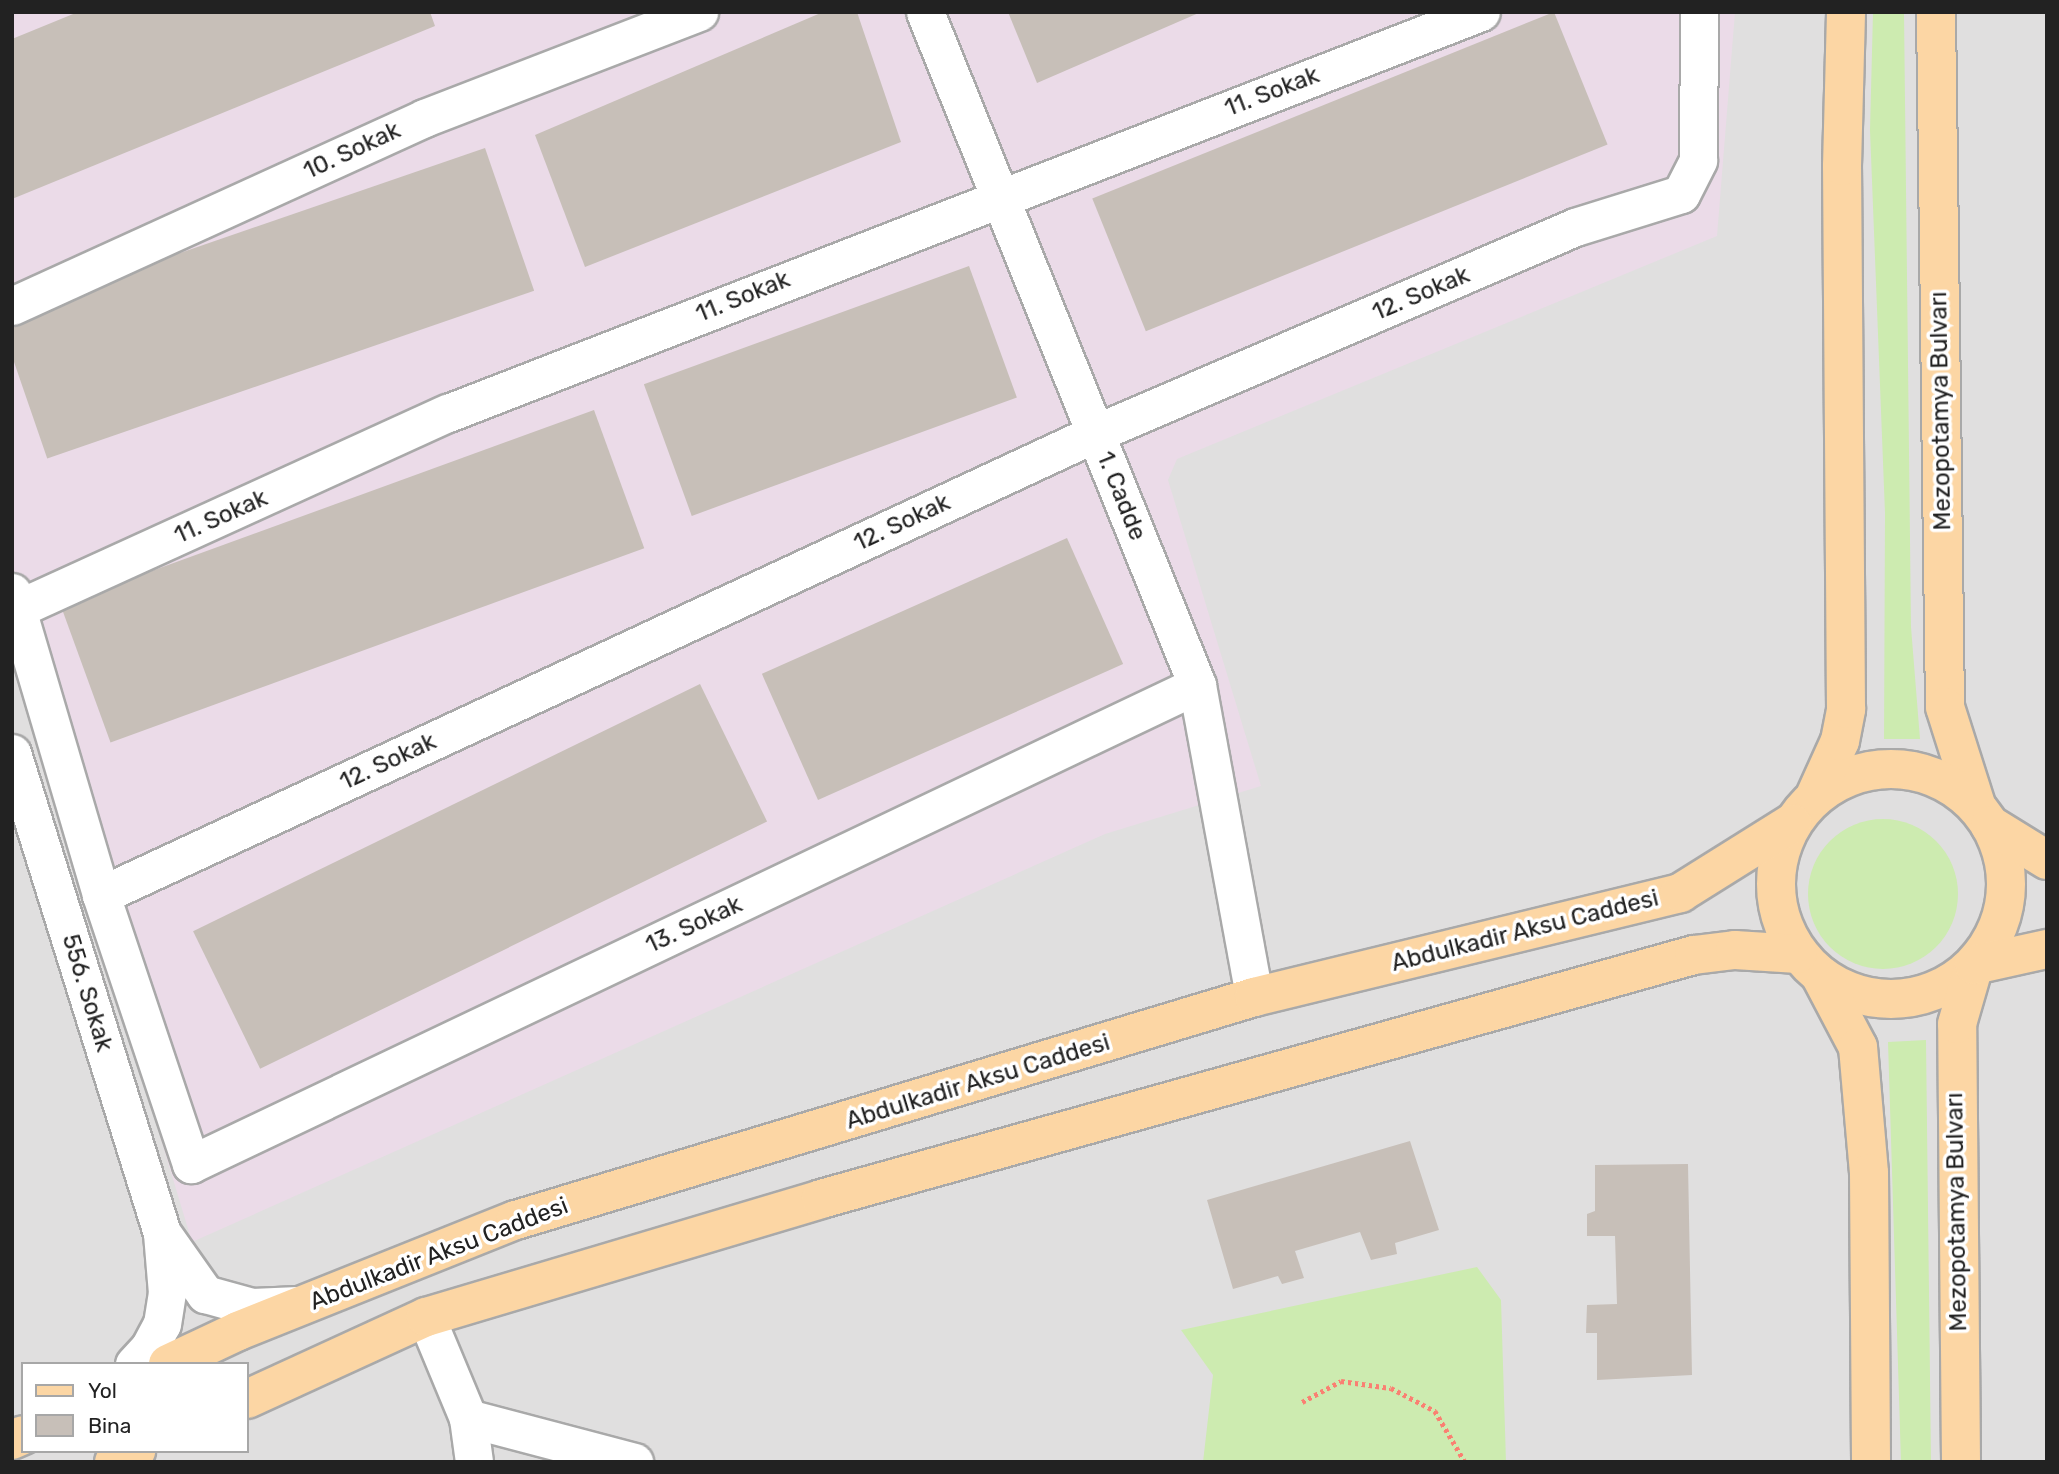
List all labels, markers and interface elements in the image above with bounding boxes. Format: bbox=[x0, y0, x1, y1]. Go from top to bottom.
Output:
street label: 11. Sokak bbox=[1221, 61, 1323, 123]
street label: 10. Sokak bbox=[299, 116, 405, 186]
street label: 12. Sokak bbox=[1368, 261, 1474, 327]
street label: 11. Sokak bbox=[692, 265, 794, 329]
street label: Mezopotamya Bulvarı bbox=[1925, 291, 1957, 531]
street label: 1. Cadde bbox=[1090, 447, 1152, 545]
street label: 11. Sokak bbox=[170, 484, 272, 550]
street label: 12. Sokak bbox=[849, 488, 955, 558]
street label: 12. Sokak bbox=[335, 727, 441, 797]
street label: Abdulkadir Aksu Caddesi bbox=[1388, 884, 1662, 978]
street label: 13. Sokak bbox=[641, 890, 747, 960]
street label: 556. Sokak bbox=[55, 931, 119, 1055]
street label: Abdulkadir Aksu Caddesi bbox=[842, 1028, 1114, 1136]
street label: Mezopotamya Bulvarı bbox=[1941, 1092, 1973, 1332]
street label: Abdulkadir Aksu Caddesi bbox=[305, 1191, 573, 1317]
legend bbox=[21, 1362, 248, 1453]
text: Yol bbox=[88, 1378, 117, 1403]
text: Bina bbox=[88, 1413, 131, 1438]

